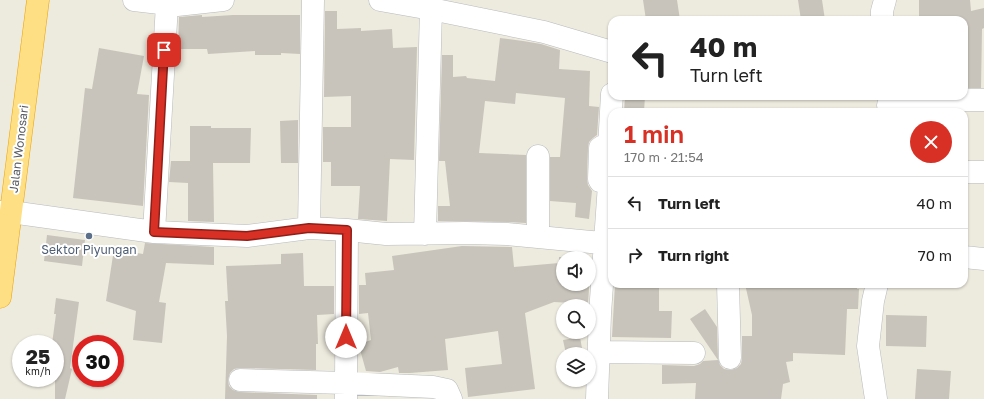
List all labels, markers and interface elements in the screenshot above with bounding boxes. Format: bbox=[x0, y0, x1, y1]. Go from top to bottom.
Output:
text: 40 m bbox=[690, 30, 757, 63]
icon: left bbox=[624, 32, 676, 84]
pin bbox=[147, 33, 181, 67]
icon: arrive bbox=[153, 39, 175, 61]
text: Turn left bbox=[690, 64, 763, 86]
street label: Jalan Wonosari bbox=[6, 104, 31, 194]
text: 1 min bbox=[624, 119, 684, 148]
button: close bbox=[910, 121, 952, 163]
text: 170 m · 21:54 bbox=[624, 149, 704, 165]
icon: left bbox=[624, 192, 646, 214]
text: Turn left bbox=[658, 194, 720, 212]
text: 40 m bbox=[917, 194, 952, 212]
marker: Sektor Piyungan bbox=[84, 231, 94, 241]
place label: Sektor Piyungan bbox=[41, 242, 137, 257]
icon: right bbox=[624, 244, 646, 266]
text: Turn right bbox=[658, 246, 729, 264]
text: 70 m bbox=[918, 246, 952, 264]
map controls bbox=[556, 251, 596, 387]
button: sound bbox=[556, 251, 596, 291]
button: search bbox=[556, 299, 596, 339]
position arrow bbox=[325, 316, 367, 358]
speed limit sign: 30 bbox=[72, 335, 124, 387]
text: 25 bbox=[26, 344, 50, 368]
button: layers bbox=[556, 347, 596, 387]
text: km/h bbox=[25, 365, 51, 377]

